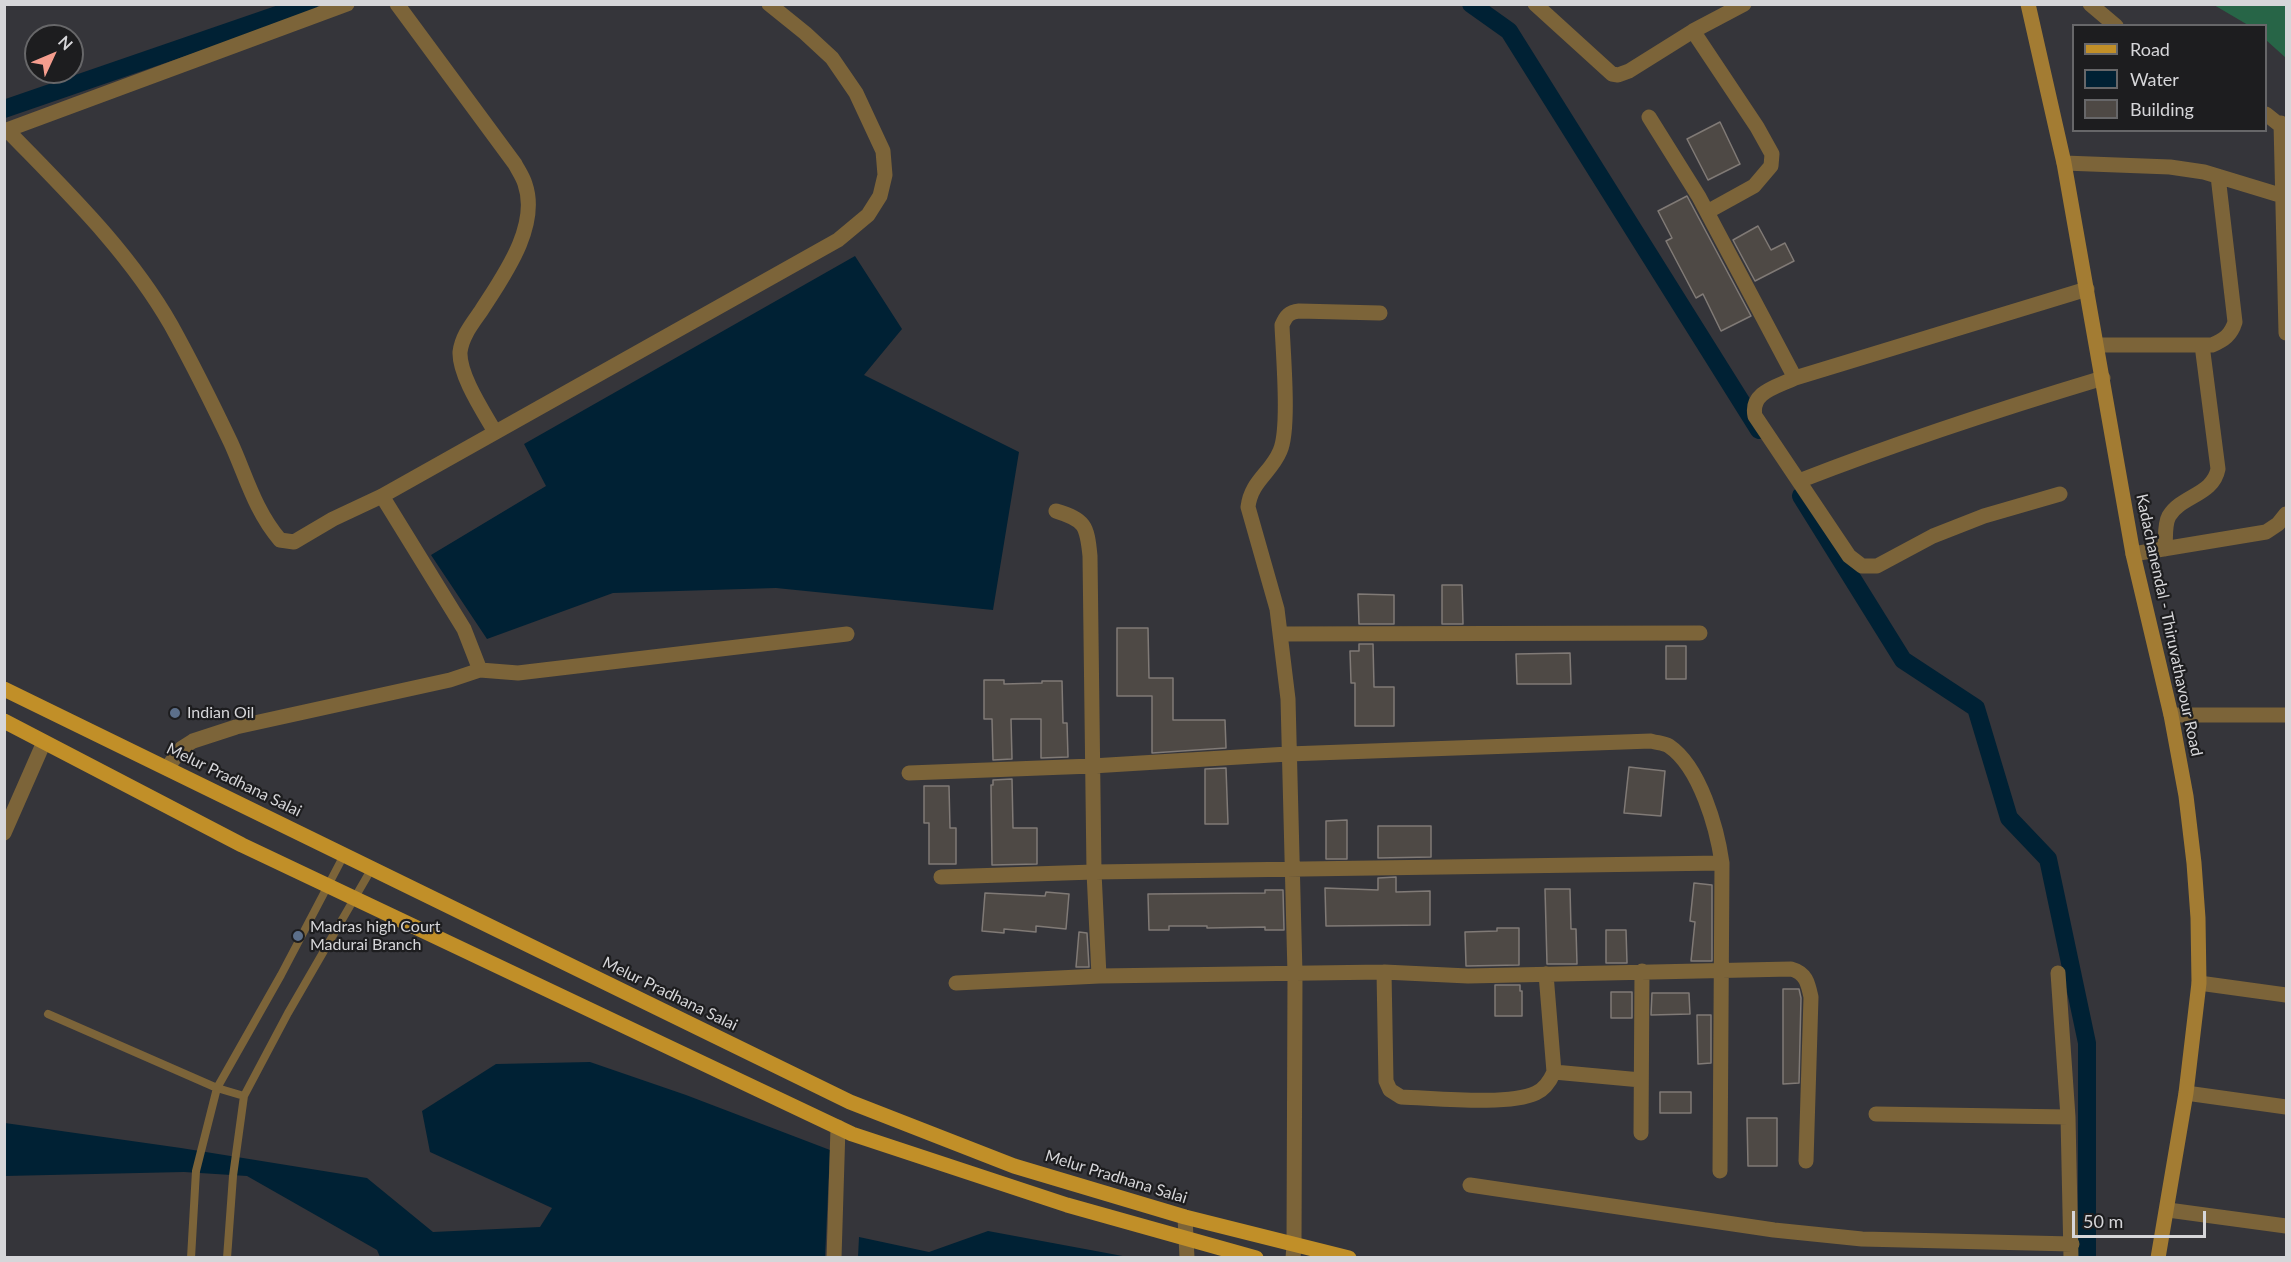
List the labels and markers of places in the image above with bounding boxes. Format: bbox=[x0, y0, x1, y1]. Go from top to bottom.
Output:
place label: Indian Oil bbox=[187, 703, 254, 723]
marker: Indian Oil bbox=[168, 706, 182, 720]
place label: Madras high Court Madurai Branch bbox=[310, 917, 440, 955]
marker: Madras high Court Madurai Branch bbox=[291, 929, 305, 943]

